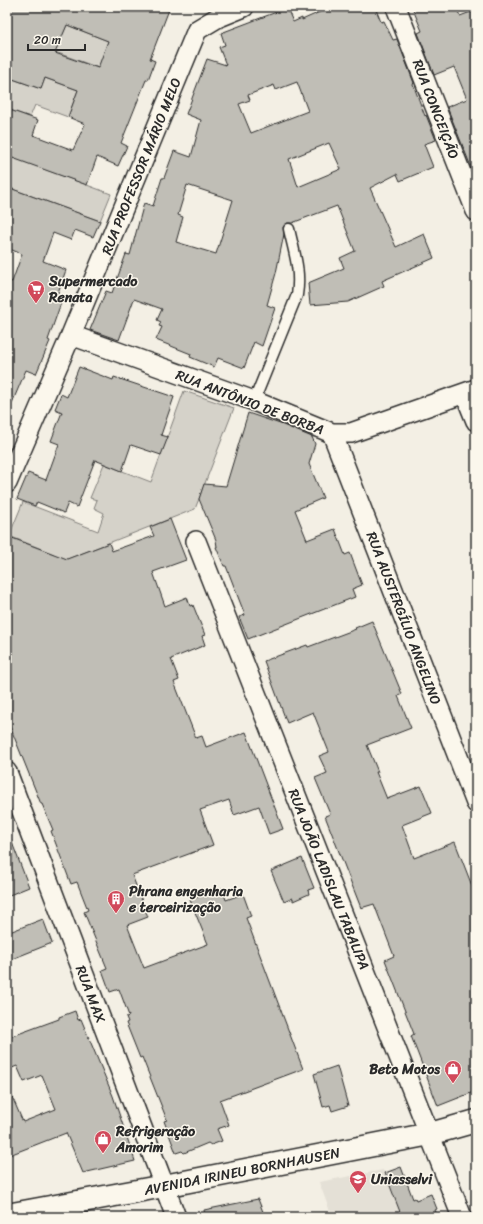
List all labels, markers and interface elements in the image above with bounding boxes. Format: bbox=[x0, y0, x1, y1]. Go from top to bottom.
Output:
scale bar bbox=[28, 26, 85, 52]
text: 20 m bbox=[34, 29, 61, 51]
street label: RUA CONCEIÇÃO bbox=[405, 56, 466, 163]
street label: RUA PROFESSOR MÁRIO MELO bbox=[94, 74, 189, 259]
place label: Supermercado Renata bbox=[48, 269, 138, 310]
supermarket icon: Supermercado Renata bbox=[26, 279, 46, 304]
street label: RUA ANTÔNIO DE BORBA bbox=[172, 363, 328, 442]
street label: RUA AUSTERGÍLIO ANGELINO bbox=[359, 528, 448, 709]
street label: RUA JOÃO LADISLAU TABALIPA bbox=[281, 785, 376, 973]
place label: Phrana engenharia e terceirização bbox=[128, 879, 243, 920]
building icon: Phrana engenharia e terceirização bbox=[106, 889, 126, 914]
street label: RUA MAX bbox=[68, 962, 113, 1027]
place label: Beto Motos bbox=[369, 1057, 440, 1082]
shop icon: Beto Motos bbox=[443, 1059, 463, 1084]
place label: Refrigeração Amorim bbox=[115, 1119, 196, 1160]
shop icon: Refrigeração Amorim bbox=[93, 1129, 113, 1154]
street label: AVENIDA IRINEU BORNHAUSEN bbox=[141, 1140, 342, 1203]
place label: Uniasselvi bbox=[371, 1167, 433, 1192]
school or university icon: Uniasselvi bbox=[348, 1169, 368, 1194]

